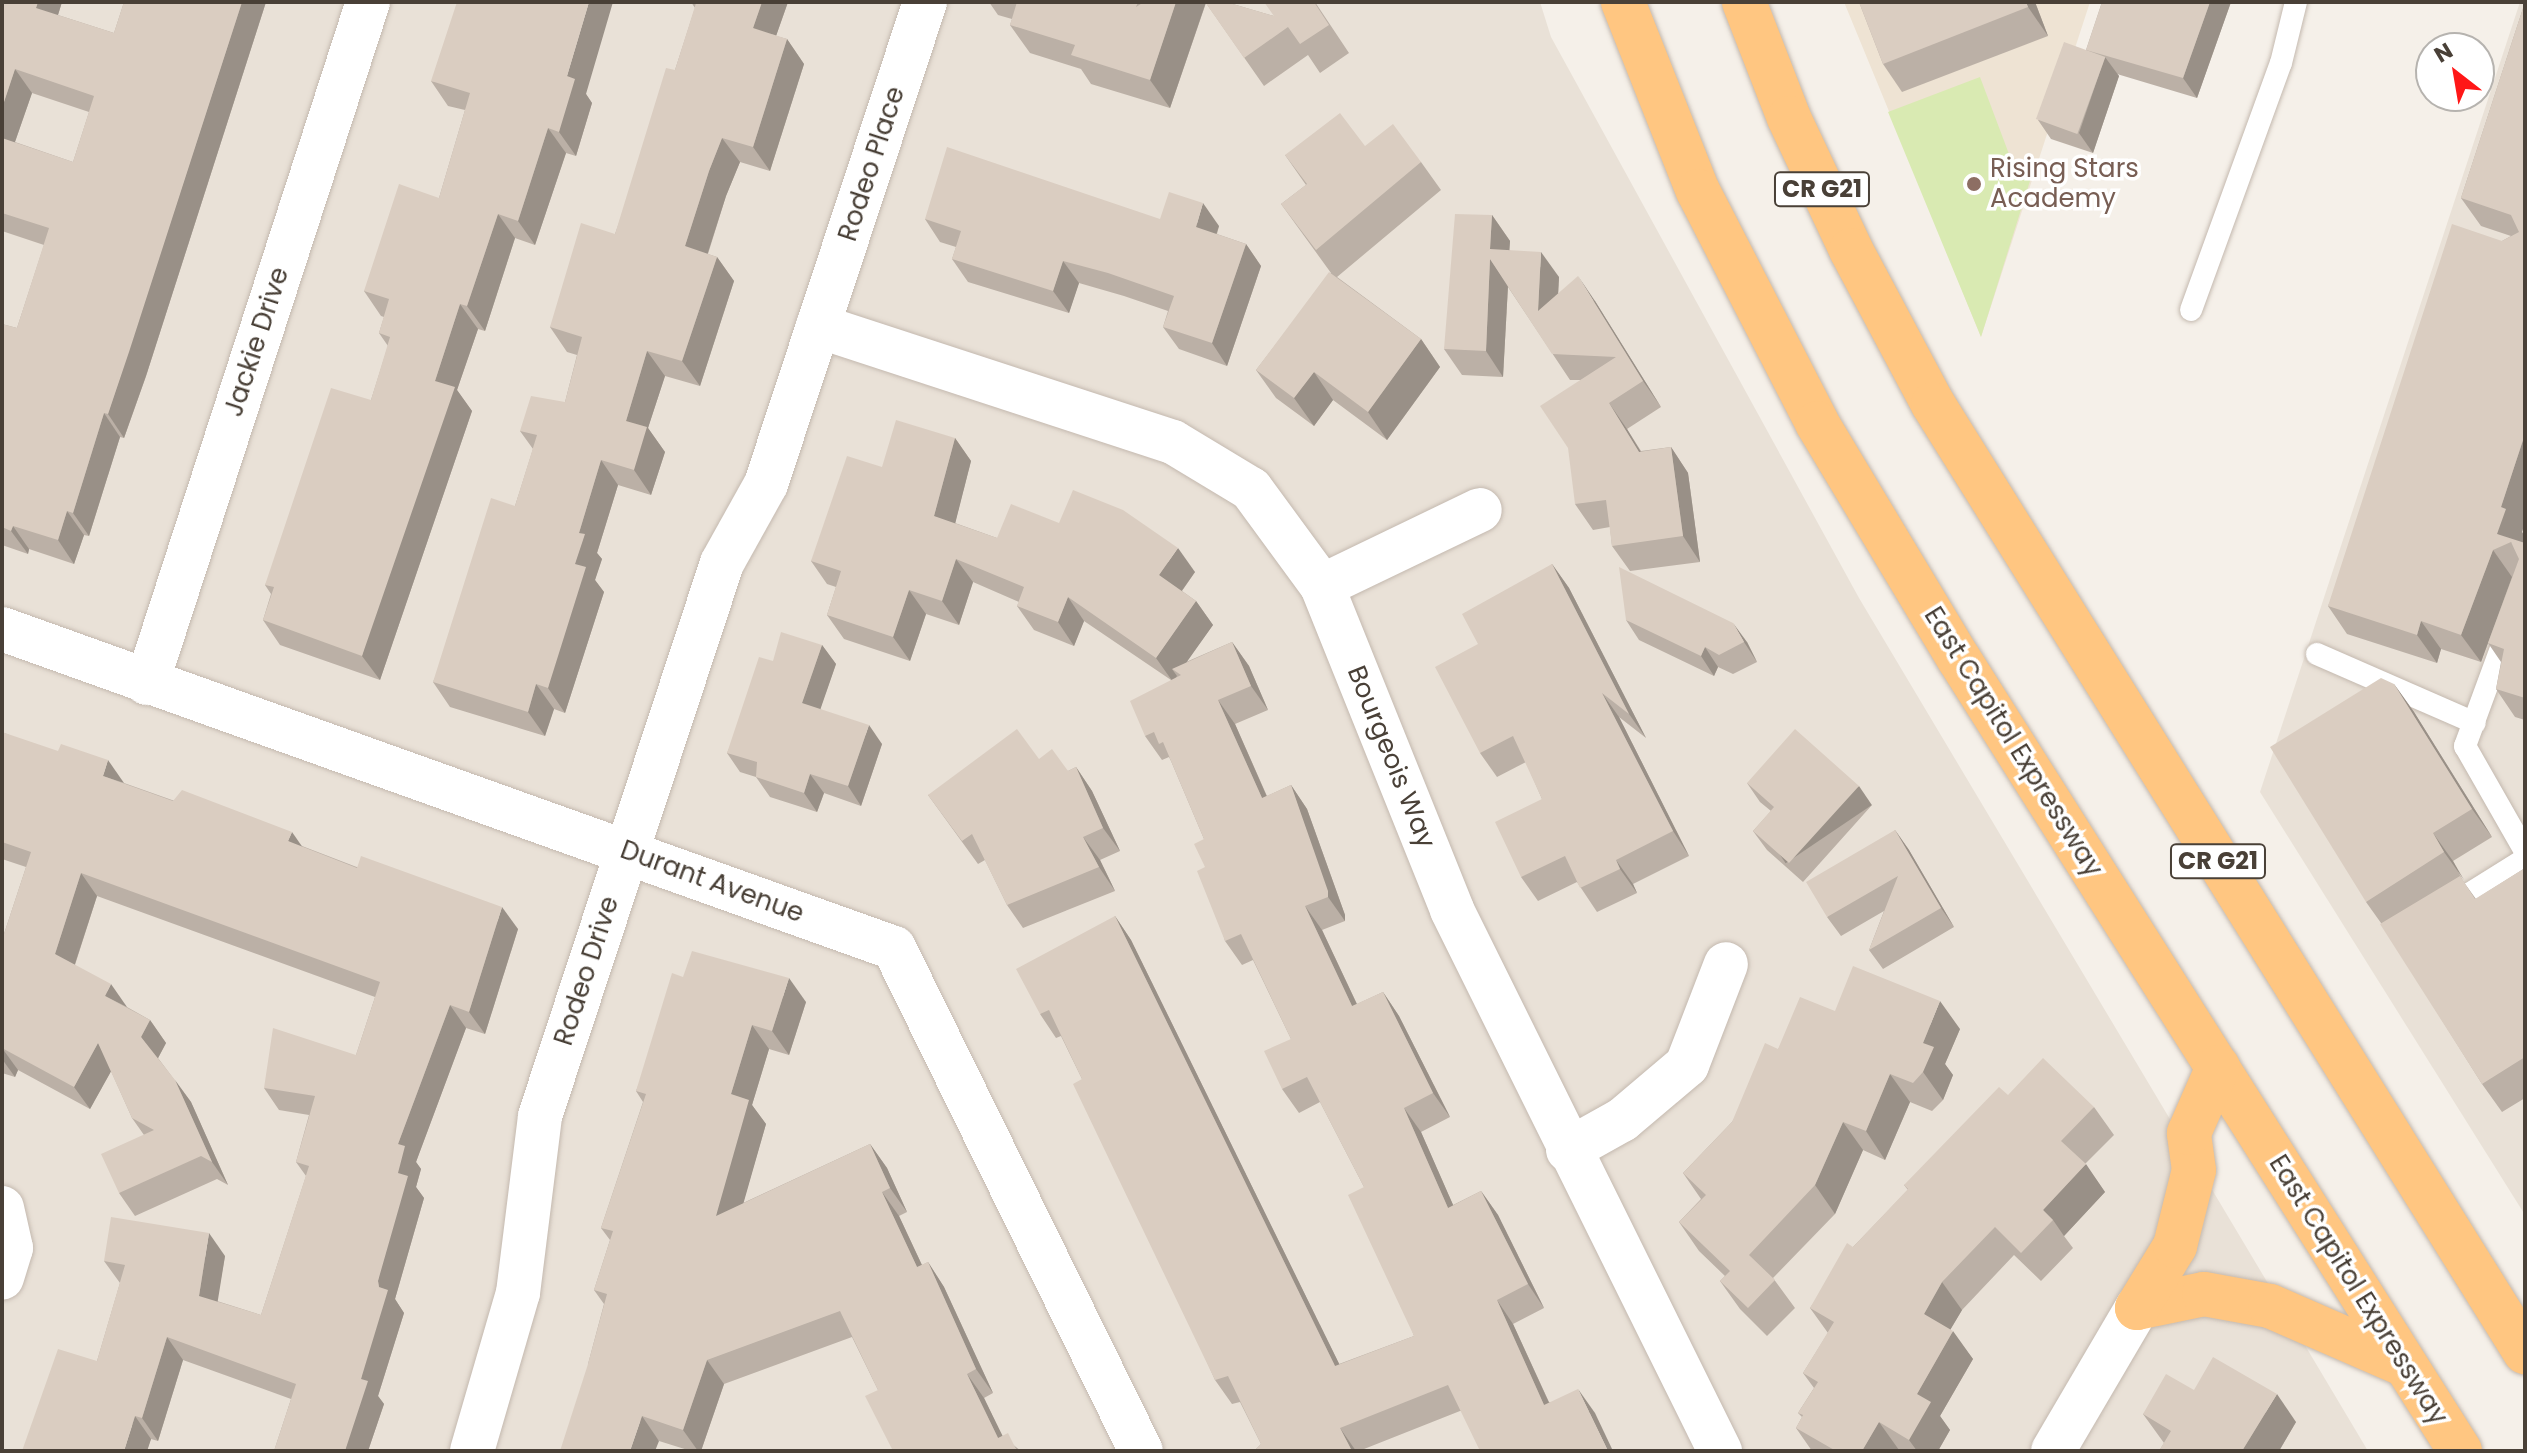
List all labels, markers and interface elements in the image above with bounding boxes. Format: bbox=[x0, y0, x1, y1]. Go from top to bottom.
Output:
north arrow bbox=[2415, 32, 2495, 112]
text: N bbox=[2428, 35, 2458, 70]
street label: Rodeo Place bbox=[832, 83, 912, 245]
place label: Rising Stars Academy bbox=[1990, 153, 2139, 214]
road number: CR G21 bbox=[1772, 169, 1872, 209]
marker: Rising Stars Academy bbox=[1965, 175, 1983, 193]
street label: Jackie Drive bbox=[218, 263, 296, 421]
street label: East Capitol Expressway bbox=[1917, 602, 2109, 882]
street label: Bourgeois Way bbox=[1340, 661, 1442, 853]
street label: Durant Avenue bbox=[616, 834, 808, 930]
road number: CR G21 bbox=[2168, 841, 2268, 881]
street label: Rodeo Drive bbox=[548, 893, 626, 1049]
street label: East Capitol Expressway bbox=[2262, 1150, 2454, 1430]

